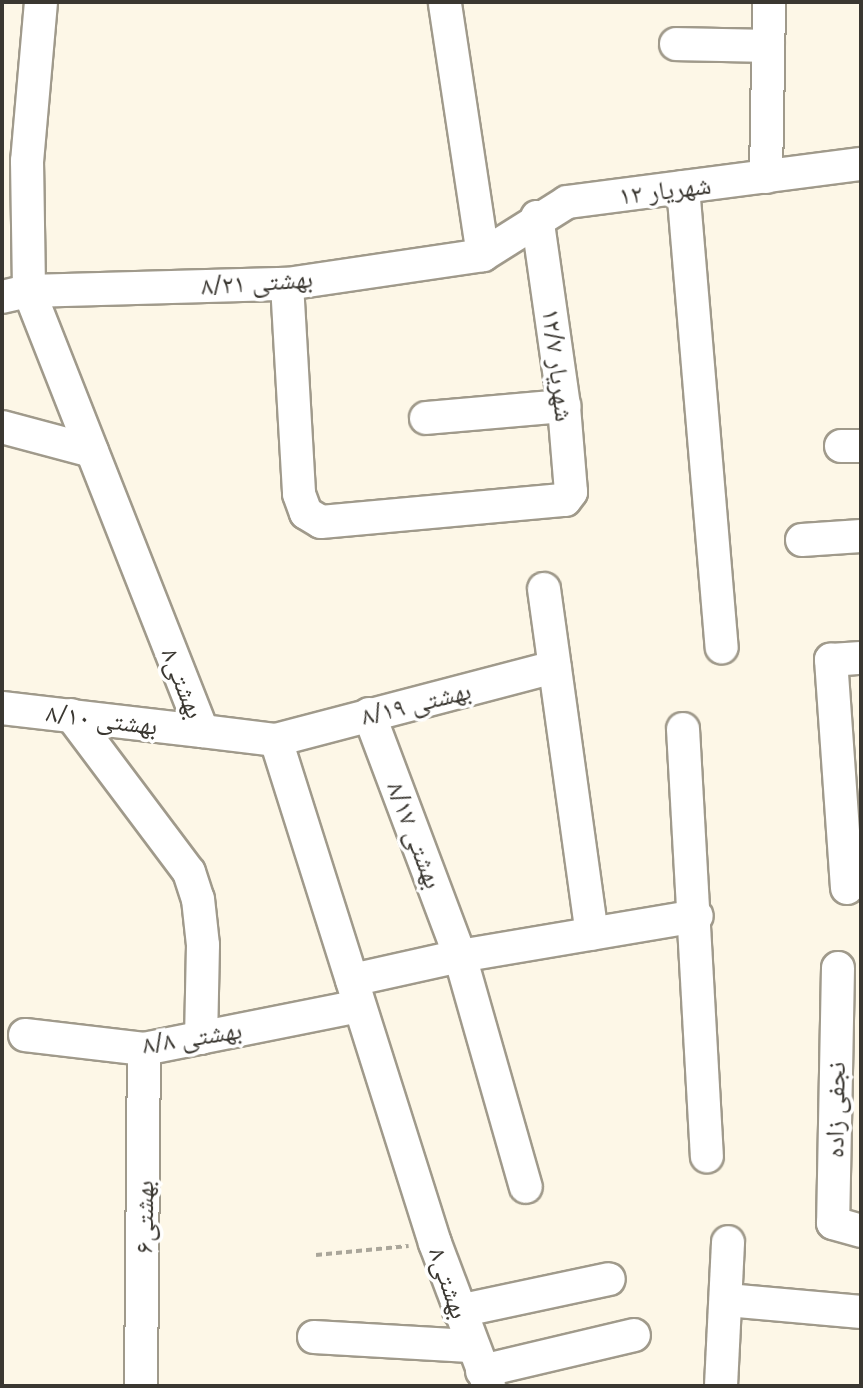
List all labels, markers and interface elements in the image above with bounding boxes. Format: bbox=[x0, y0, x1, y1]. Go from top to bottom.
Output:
street label: شهریار ۱۲ bbox=[617, 169, 713, 211]
street label: بهشتی ۸/۲۱ bbox=[200, 263, 314, 301]
street label: شهریار ۱۲/۷ bbox=[536, 307, 580, 423]
street label: بهشتی۸ bbox=[155, 643, 211, 723]
street label: بهشتی ۸/۱۹ bbox=[358, 674, 474, 732]
street label: بهشتی ۸/۱۰ bbox=[45, 697, 159, 741]
street label: بهشتی ۸/۱۷ bbox=[380, 777, 450, 893]
street label: بهشتی ۸/۸ bbox=[140, 1014, 244, 1060]
street label: نجفی زاده bbox=[819, 1062, 851, 1158]
street label: بهشتی۶ bbox=[128, 1180, 160, 1254]
street label: بهشتی۸ bbox=[422, 1243, 476, 1323]

